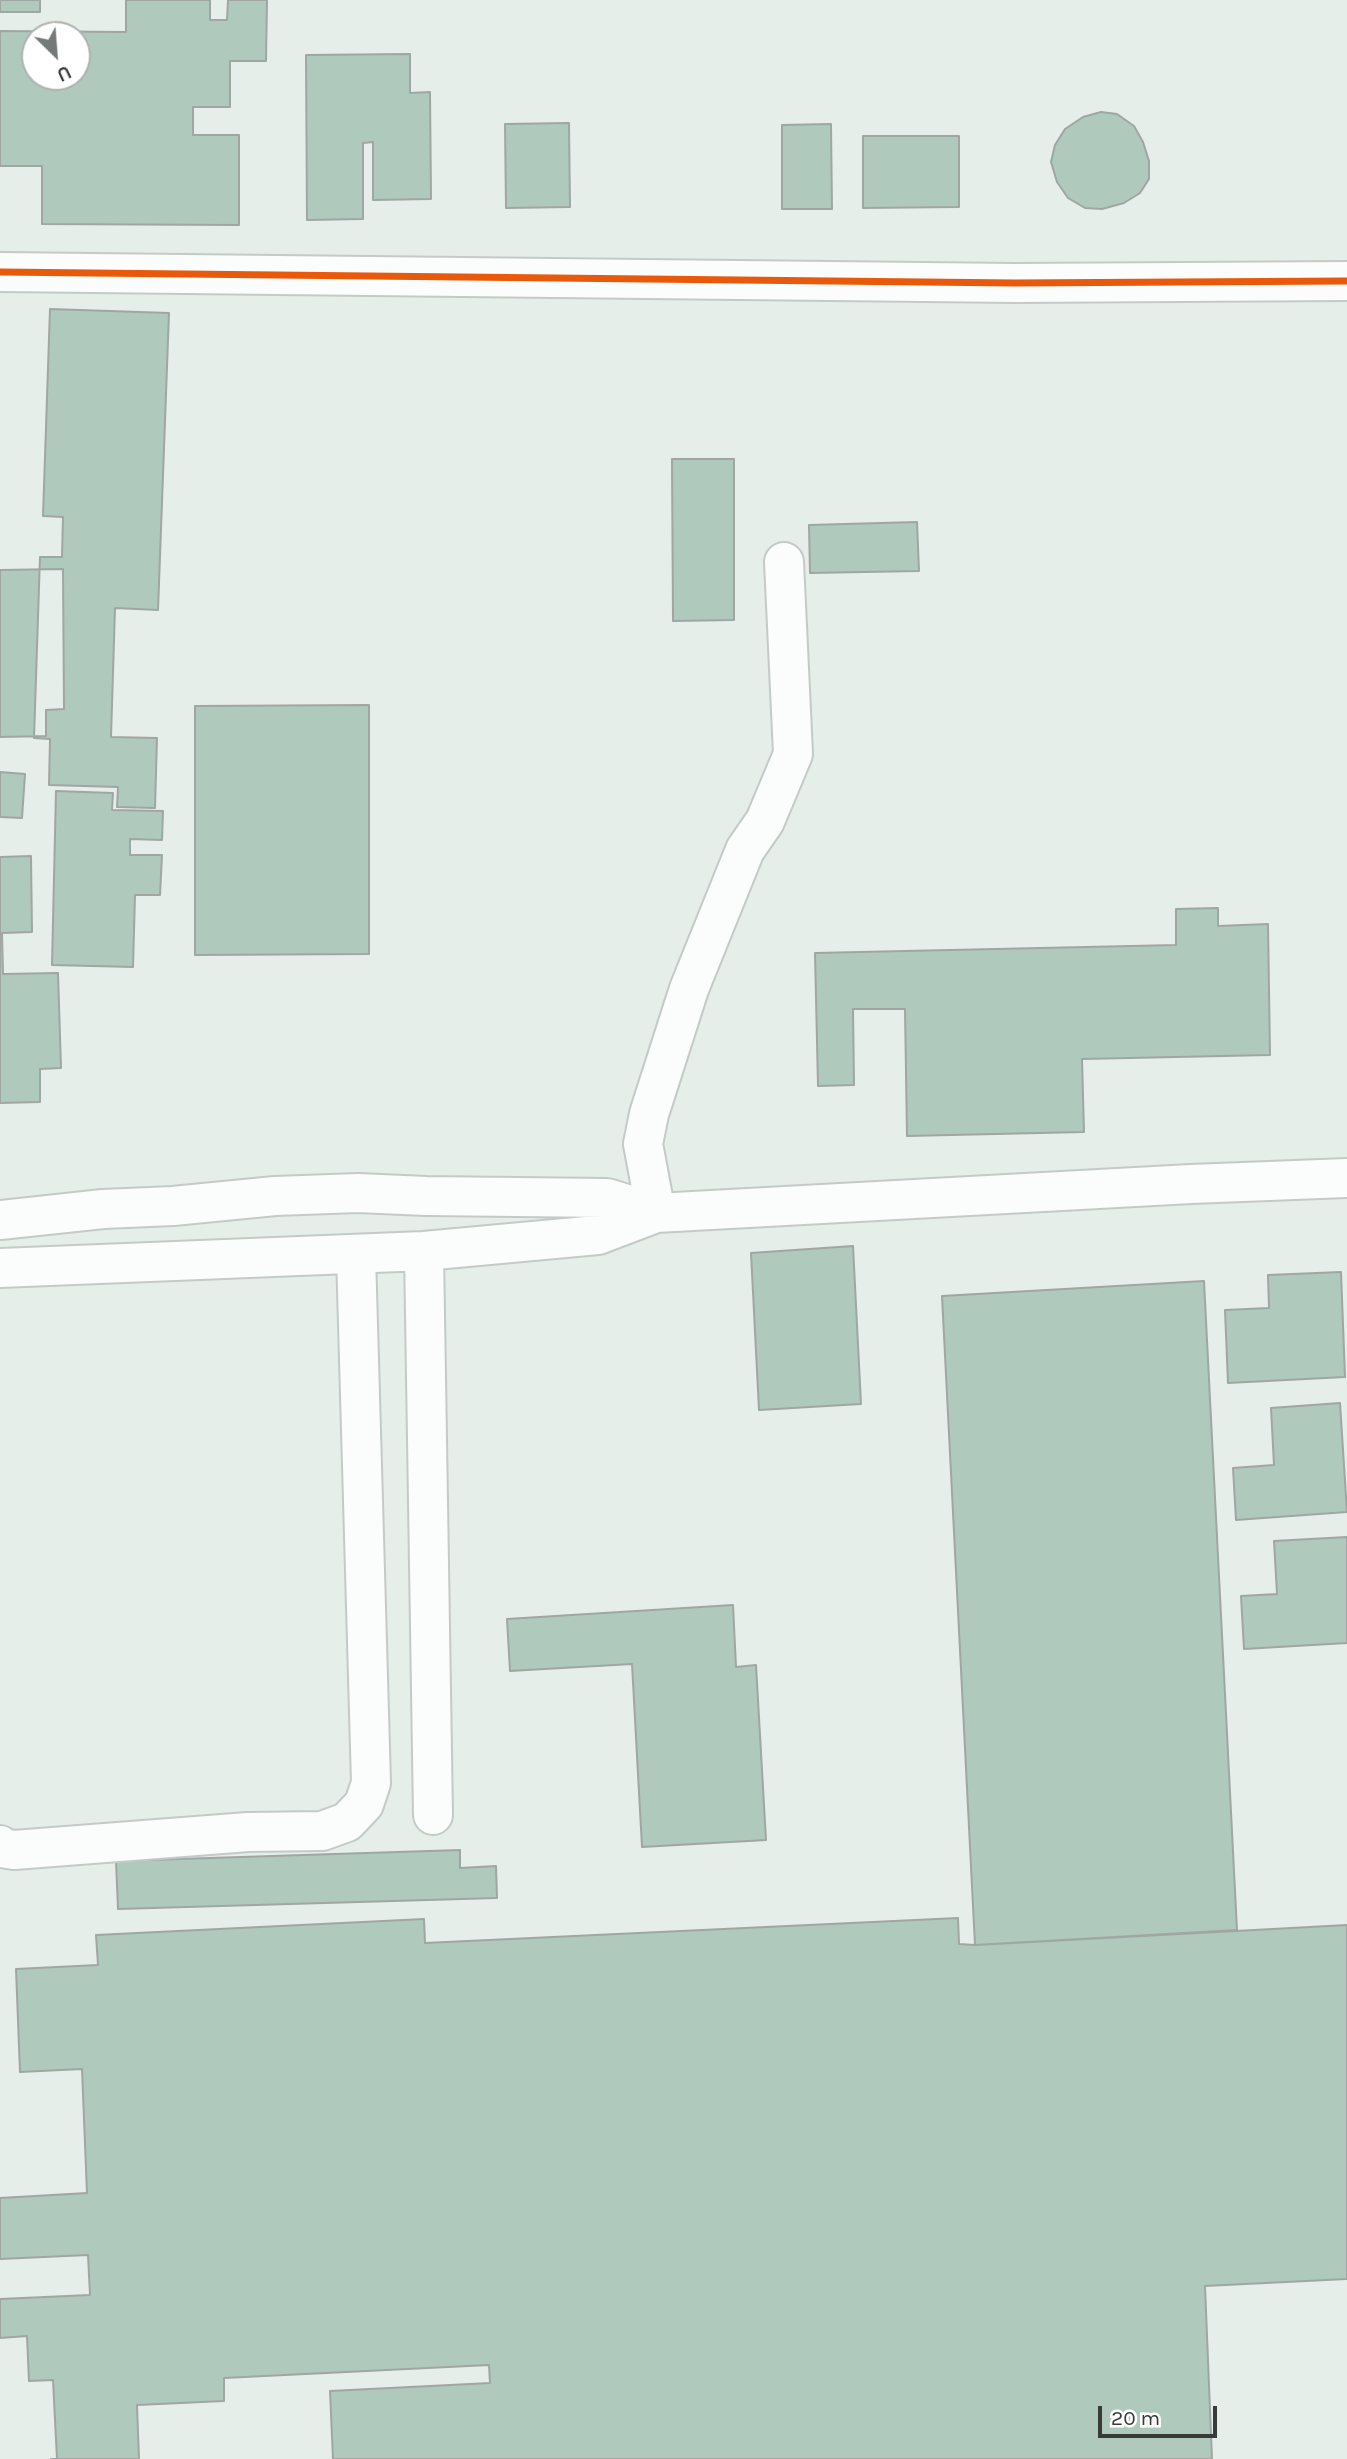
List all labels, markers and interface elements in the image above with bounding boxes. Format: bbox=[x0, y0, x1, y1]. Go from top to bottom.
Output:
north arrow bbox=[21, 21, 91, 91]
text: U bbox=[53, 60, 75, 86]
scale bar bbox=[1102, 2392, 1221, 2436]
text: 20 m bbox=[1111, 2406, 1160, 2430]

